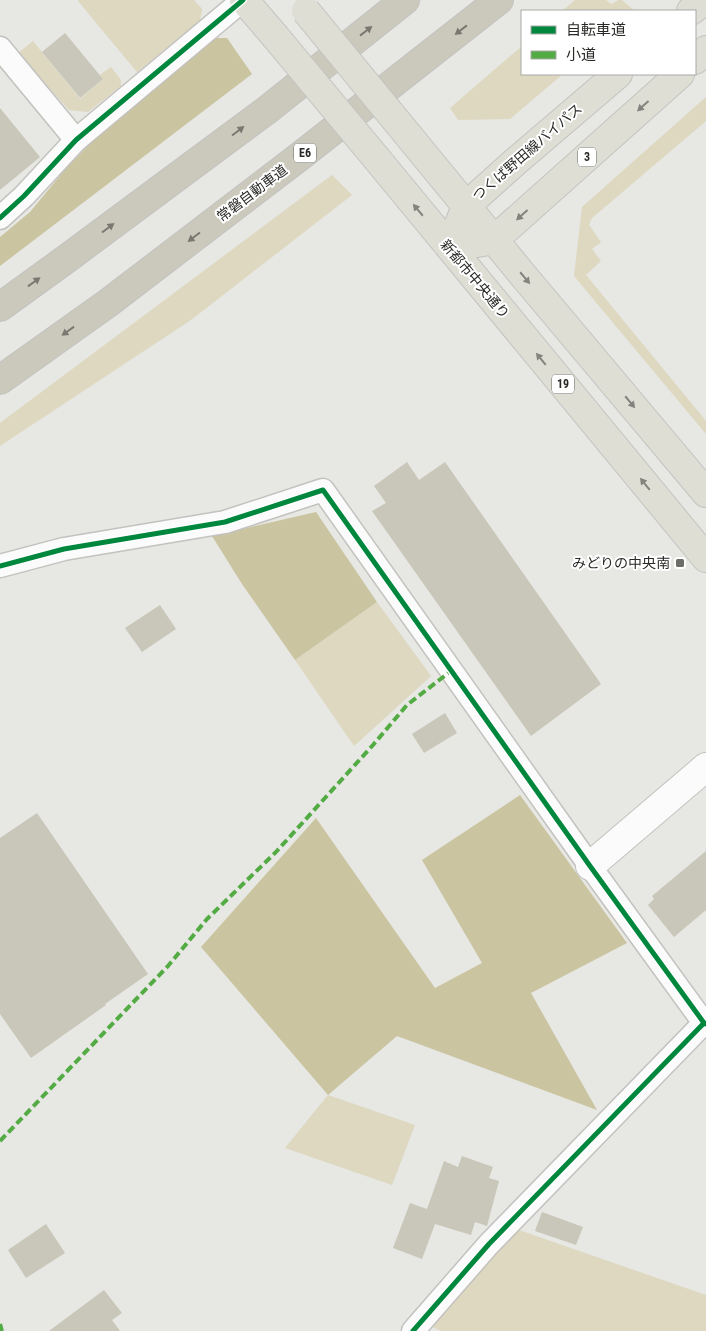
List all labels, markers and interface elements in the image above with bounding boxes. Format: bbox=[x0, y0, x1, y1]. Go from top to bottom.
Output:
legend bbox=[521, 10, 696, 75]
text: 自転車道 bbox=[566, 21, 626, 39]
one-way arrow bbox=[359, 25, 372, 36]
one-way arrow bbox=[455, 25, 468, 36]
text: 小道 bbox=[566, 46, 596, 64]
street label: つくば野田線バイパス bbox=[469, 100, 585, 204]
one-way arrow bbox=[638, 100, 650, 112]
one-way arrow bbox=[231, 126, 245, 136]
road number: E6 bbox=[294, 144, 316, 162]
road number: 3 bbox=[578, 148, 596, 166]
street label: 常磐自動車道 bbox=[214, 161, 290, 225]
one-way arrow bbox=[413, 204, 424, 217]
one-way arrow bbox=[516, 209, 529, 220]
one-way arrow bbox=[101, 223, 115, 233]
one-way arrow bbox=[187, 232, 201, 242]
street label: 新都市中央通り bbox=[437, 236, 513, 322]
one-way arrow bbox=[519, 271, 530, 284]
one-way arrow bbox=[27, 277, 41, 287]
one-way arrow bbox=[61, 326, 75, 336]
one-way arrow bbox=[536, 352, 547, 365]
road number: 19 bbox=[552, 374, 574, 394]
one-way arrow bbox=[624, 395, 635, 408]
one-way arrow bbox=[639, 478, 650, 491]
place label: みどりの中央南 bbox=[572, 555, 670, 571]
marker: みどりの中央南 bbox=[674, 557, 686, 569]

